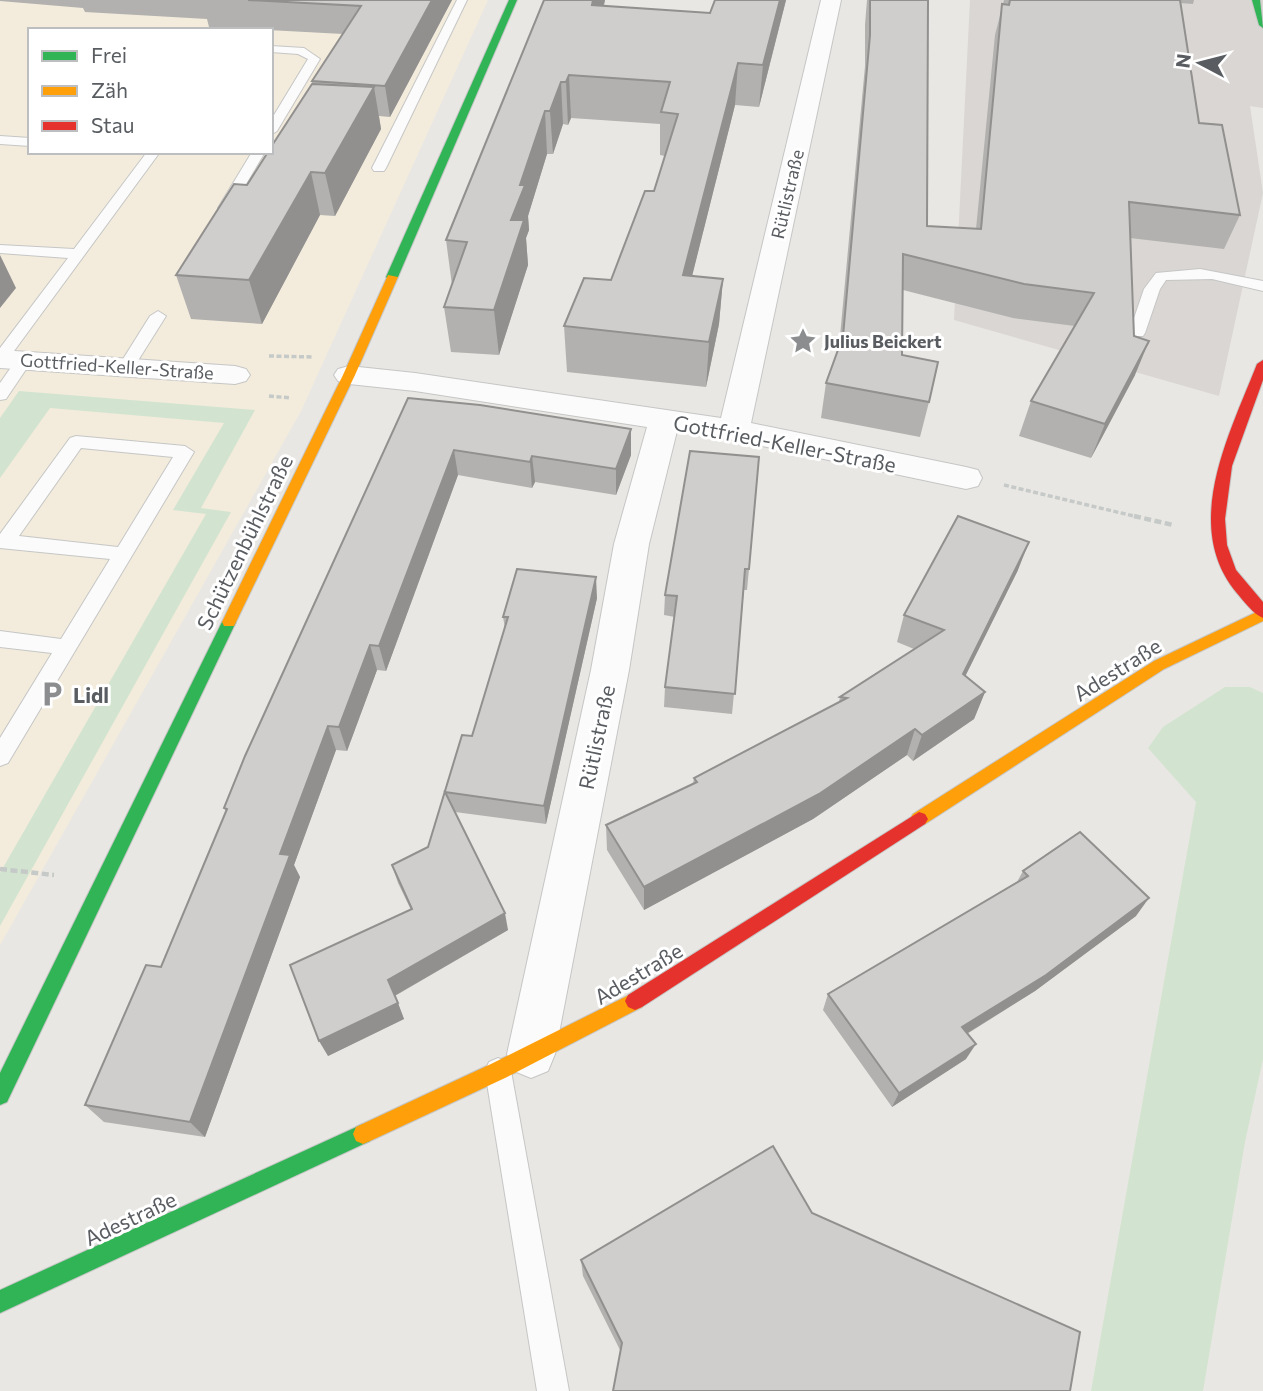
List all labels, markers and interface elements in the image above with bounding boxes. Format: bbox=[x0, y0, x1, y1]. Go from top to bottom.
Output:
legend bbox=[28, 28, 273, 154]
north arrow bbox=[1165, 28, 1235, 98]
text: Frei bbox=[91, 42, 127, 67]
text: N bbox=[1170, 52, 1195, 69]
text: Zäh bbox=[91, 77, 128, 102]
text: Stau bbox=[91, 112, 134, 137]
street label: Rütlistraße bbox=[766, 147, 808, 241]
place icon: Julius Beickert bbox=[788, 326, 818, 356]
place label: Julius Beickert bbox=[824, 330, 942, 352]
street label: Gottfried-Keller-Straße bbox=[19, 348, 215, 384]
street label: Gottfried-Keller-Straße bbox=[672, 409, 898, 477]
street label: Schützenbühlstraße bbox=[191, 451, 297, 633]
street label: Adestraße bbox=[1069, 632, 1165, 706]
parking icon: Lidl bbox=[37, 679, 67, 709]
place label: Lidl bbox=[73, 682, 109, 707]
street label: Rütlistraße bbox=[573, 683, 619, 791]
street label: Adestraße bbox=[589, 937, 687, 1009]
street label: Adestraße bbox=[80, 1186, 180, 1250]

